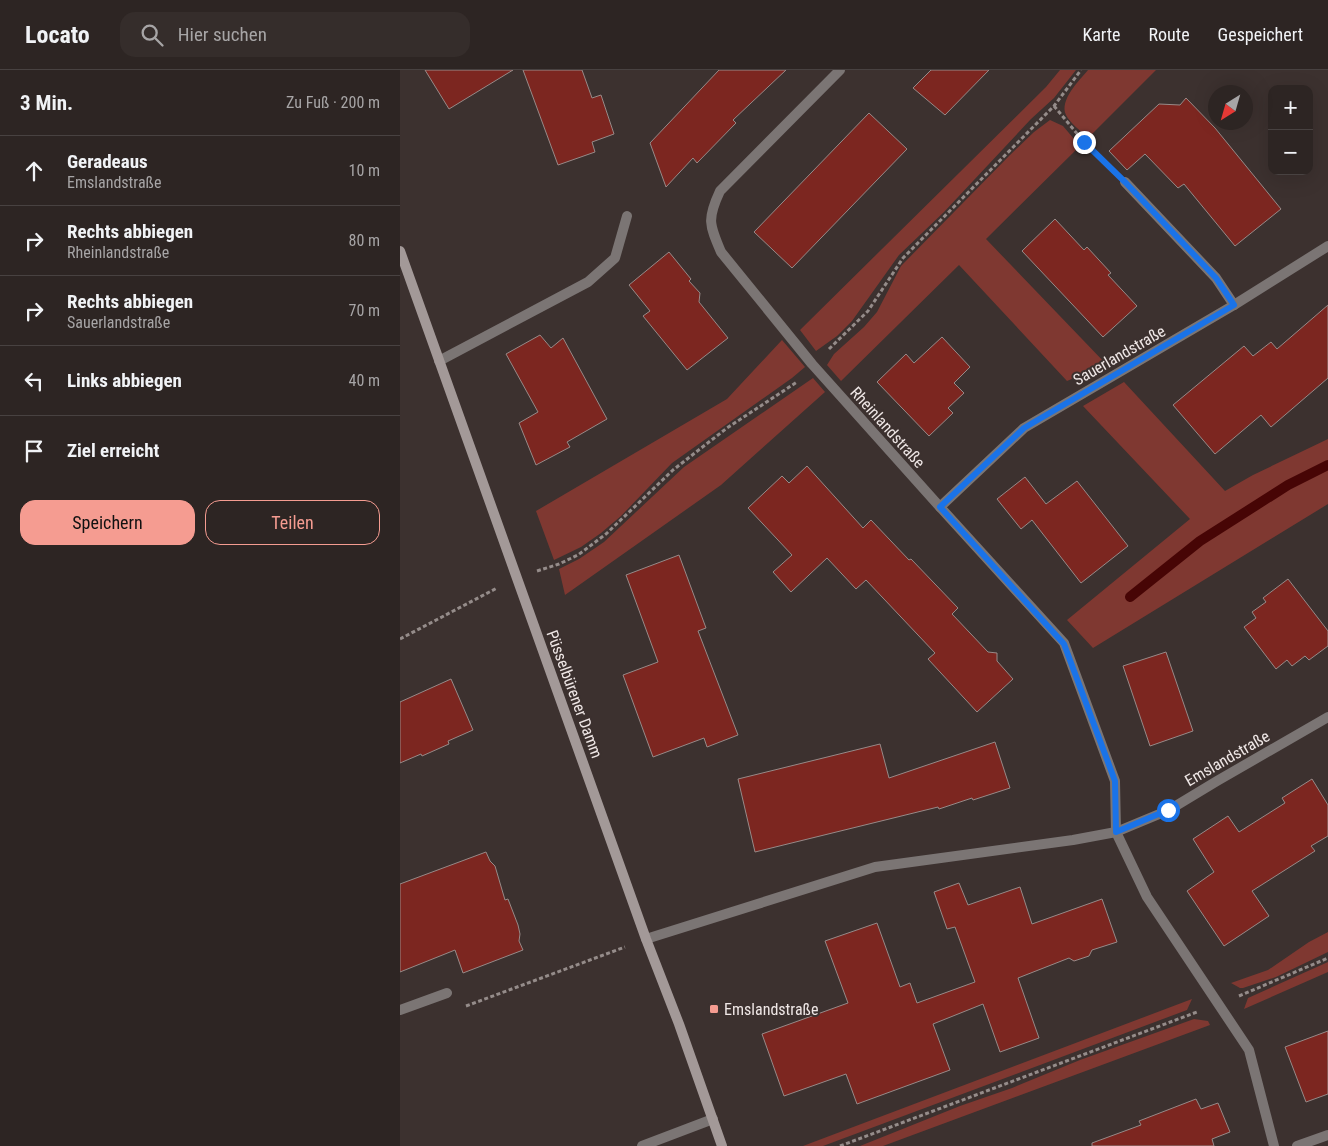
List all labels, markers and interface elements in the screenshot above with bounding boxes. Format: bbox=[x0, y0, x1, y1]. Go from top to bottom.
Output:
search box bbox=[120, 12, 470, 57]
text: Locato bbox=[25, 21, 90, 49]
icon: search bbox=[138, 21, 166, 49]
text: Hier suchen bbox=[178, 23, 267, 46]
text: Karte bbox=[1082, 24, 1121, 45]
text: Route bbox=[1149, 24, 1190, 45]
text: Gespeichert bbox=[1218, 24, 1303, 45]
north arrow bbox=[1208, 85, 1253, 130]
map controls bbox=[1268, 85, 1313, 175]
button: + bbox=[1268, 85, 1313, 130]
text: 3 Min. bbox=[20, 91, 73, 115]
text: Zu Fuß · 200 m bbox=[286, 93, 380, 112]
button: − bbox=[1268, 130, 1313, 175]
route end bbox=[1073, 131, 1096, 154]
text: Geradeaus bbox=[67, 150, 148, 173]
icon: ahead bbox=[20, 157, 48, 185]
text: 10 m bbox=[348, 161, 380, 180]
text: Emslandstraße bbox=[67, 173, 161, 192]
text: Rechts abbiegen bbox=[67, 220, 193, 243]
icon: right bbox=[20, 227, 48, 255]
text: 80 m bbox=[348, 231, 380, 250]
text: Rheinlandstraße bbox=[67, 243, 169, 262]
text: Rechts abbiegen bbox=[67, 290, 193, 313]
icon: right bbox=[20, 297, 48, 325]
text: 70 m bbox=[348, 301, 380, 320]
text: Sauerlandstraße bbox=[67, 313, 170, 332]
street label: Sauerlandstraße bbox=[1070, 321, 1169, 389]
icon: left bbox=[20, 367, 48, 395]
text: Links abbiegen bbox=[67, 369, 182, 392]
text: 40 m bbox=[348, 371, 380, 390]
street label: Rheinlandstraße bbox=[846, 383, 929, 472]
icon: arrive bbox=[20, 437, 48, 465]
text: Ziel erreicht bbox=[67, 439, 159, 462]
button: Speichern bbox=[20, 500, 195, 545]
button: Teilen bbox=[205, 500, 380, 545]
street label: Püsselbürener Damm bbox=[543, 628, 607, 761]
street label: Emslandstraße bbox=[1182, 727, 1273, 790]
route start bbox=[1157, 799, 1180, 822]
place label: Emslandstraße bbox=[724, 1000, 818, 1019]
marker: Emslandstraße bbox=[708, 1003, 720, 1015]

